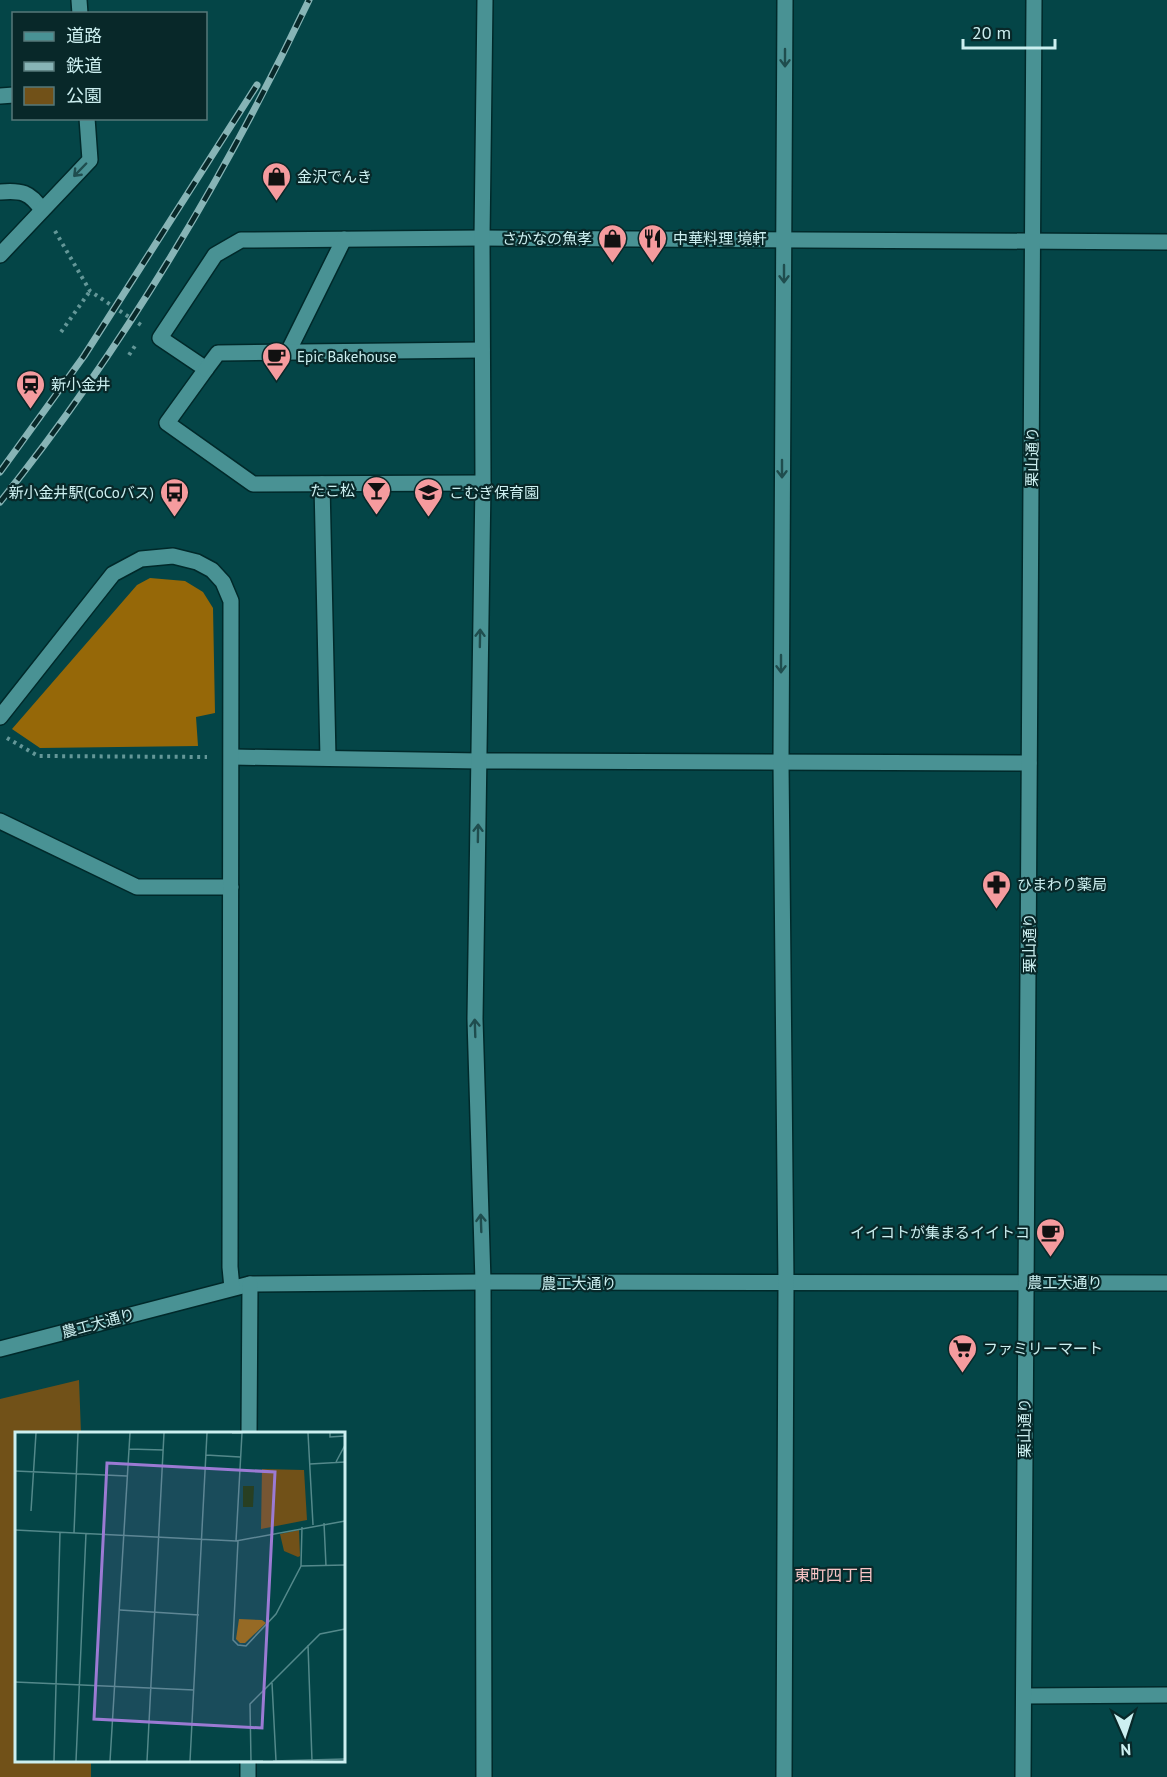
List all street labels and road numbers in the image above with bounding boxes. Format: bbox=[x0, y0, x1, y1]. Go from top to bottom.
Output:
street label: 栗山通り bbox=[1022, 427, 1042, 487]
street label: 栗山通り bbox=[1020, 913, 1039, 973]
street label: 農工大通り bbox=[1027, 1273, 1103, 1292]
street label: 農工大通り bbox=[541, 1274, 617, 1293]
street label: 農工大通り bbox=[59, 1304, 137, 1342]
street label: 栗山通り bbox=[1015, 1398, 1034, 1458]

